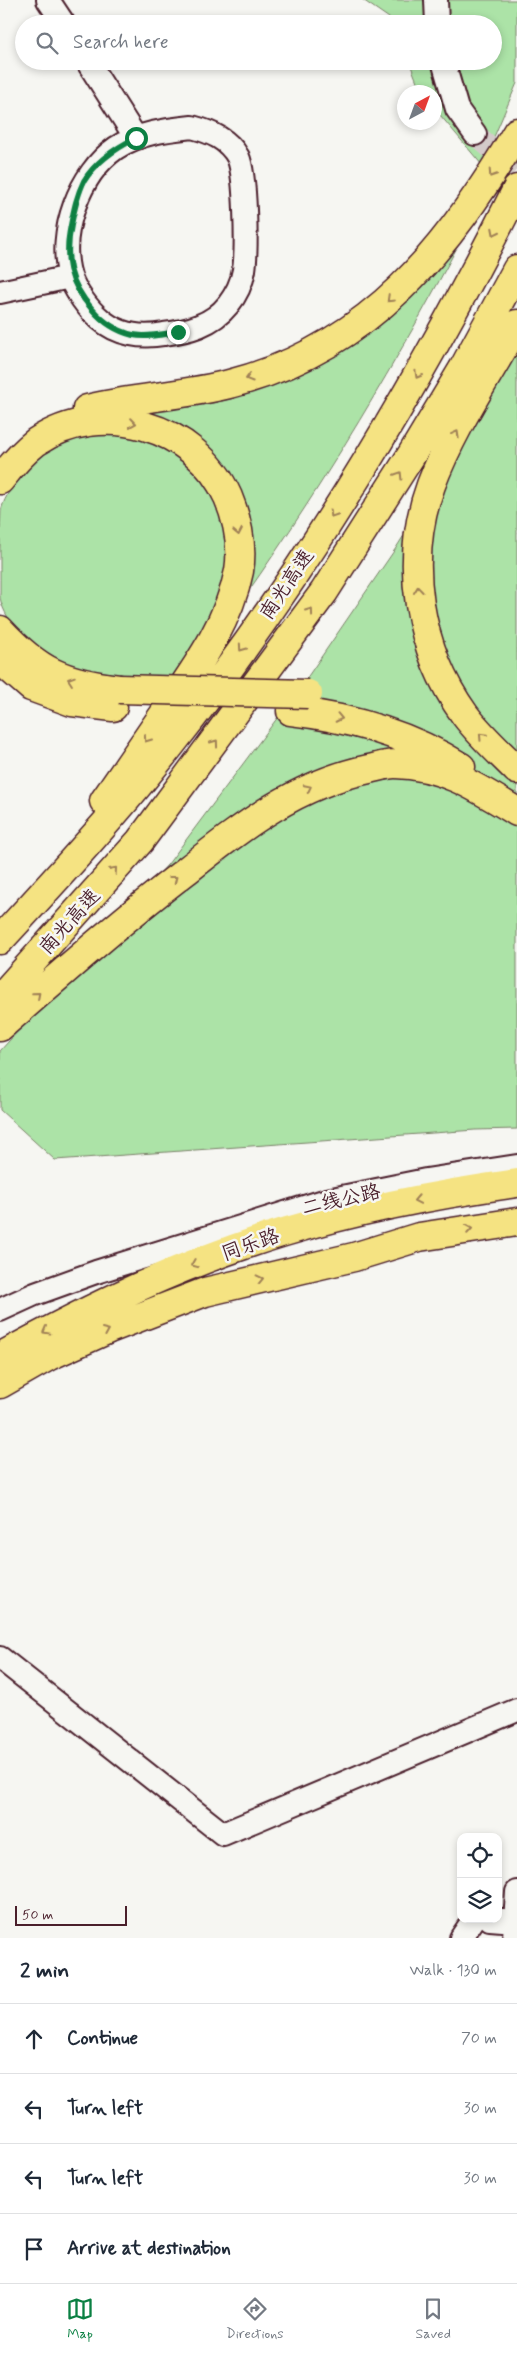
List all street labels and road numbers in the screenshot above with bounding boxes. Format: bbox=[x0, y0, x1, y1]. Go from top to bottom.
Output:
street label: 南光高速 bbox=[254, 544, 321, 626]
street label: 南光高速 bbox=[33, 883, 107, 961]
street label: 二线公路 bbox=[299, 1178, 384, 1223]
street label: 同乐路 bbox=[218, 1223, 284, 1268]

